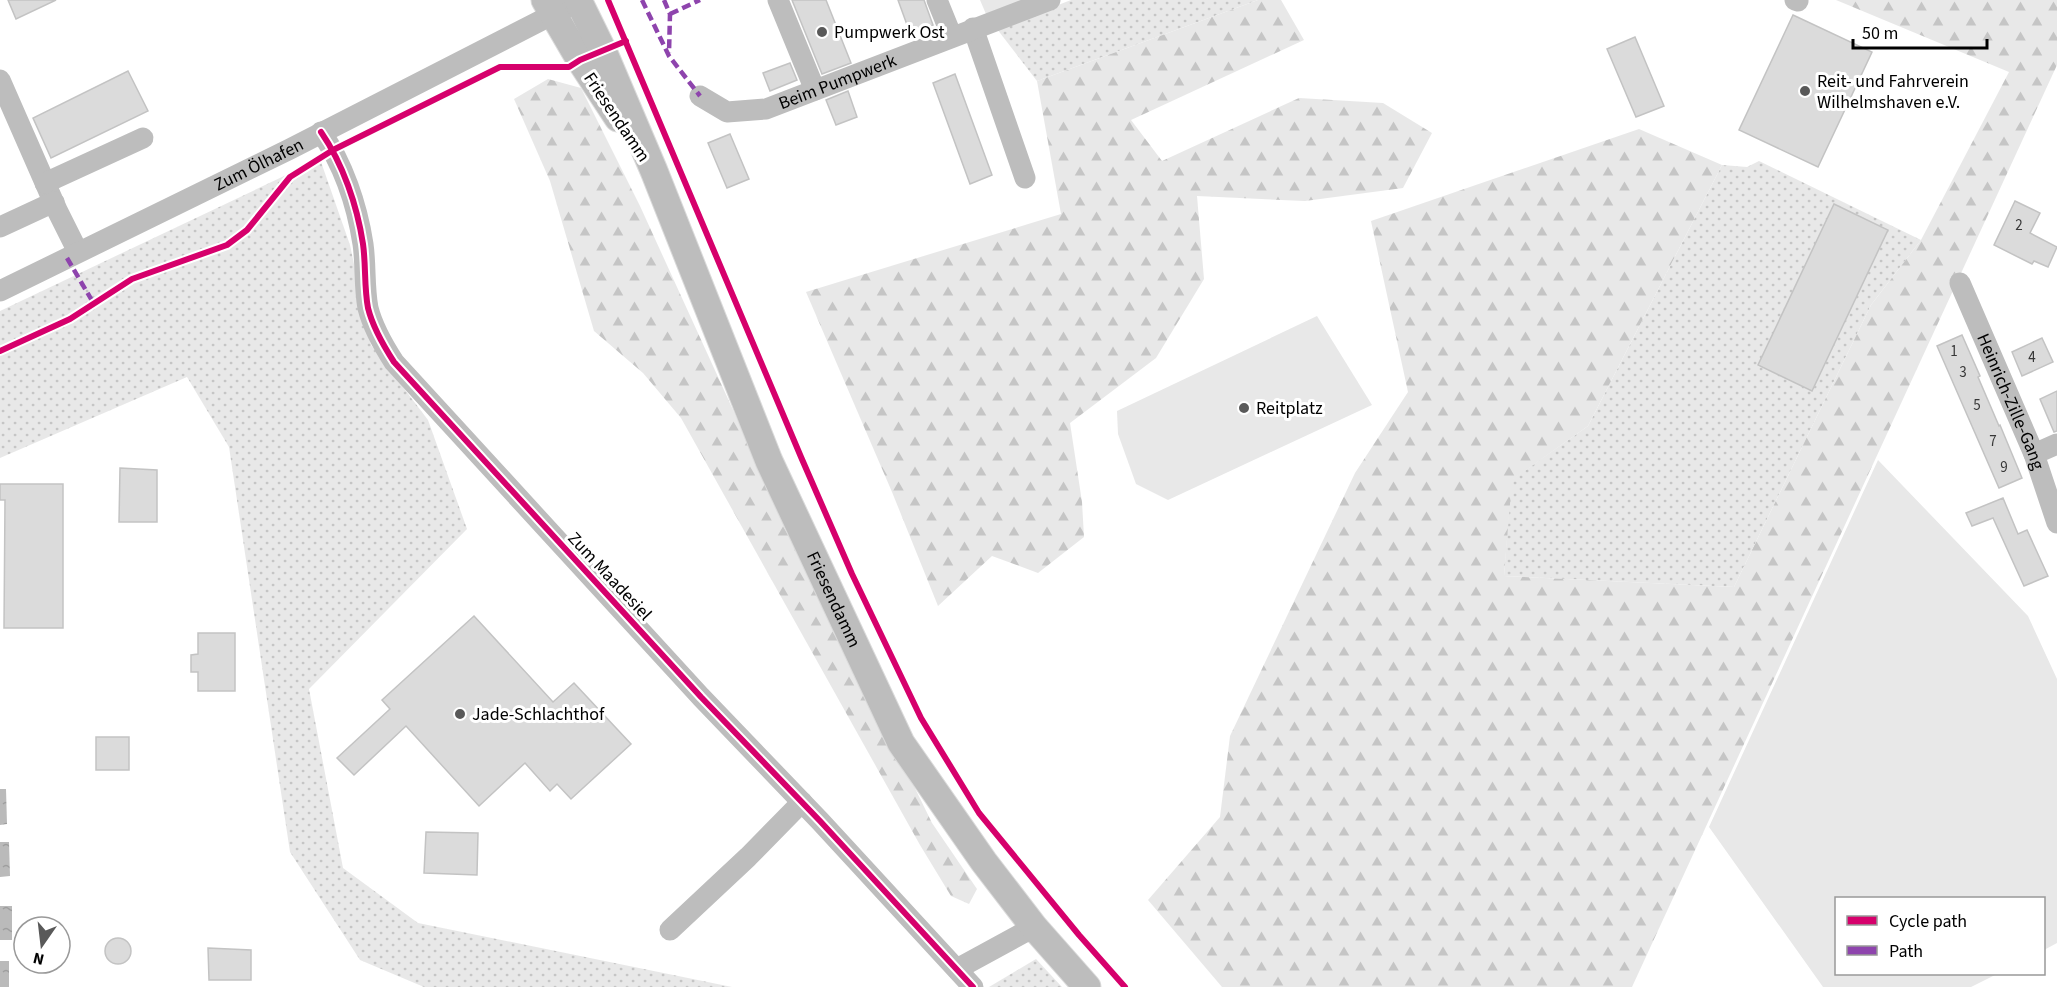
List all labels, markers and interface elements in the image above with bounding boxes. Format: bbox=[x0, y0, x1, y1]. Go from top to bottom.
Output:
scale bar bbox=[1853, 12, 1986, 50]
place label: Pumpwerk Ost bbox=[834, 20, 945, 45]
text: 50 m bbox=[1862, 21, 1898, 46]
marker: Pumpwerk Ost bbox=[815, 25, 829, 39]
street label: Beim Pumpwerk bbox=[775, 48, 900, 116]
street label: Friesendamm bbox=[577, 67, 656, 167]
place label: Reit- und Fahrverein Wilhelmshaven e.V. bbox=[1817, 69, 1969, 115]
marker: Reit- und Fahrverein Wilhelmshaven e.V. bbox=[1798, 84, 1812, 98]
street label: Zum Ölhafen bbox=[210, 132, 308, 197]
house number: 2 bbox=[2015, 215, 2023, 236]
street label: Heinrich-Zille-Gang bbox=[1970, 330, 2050, 473]
house number: 1 bbox=[1950, 341, 1958, 362]
house number: 4 bbox=[2028, 347, 2036, 368]
house number: 3 bbox=[1959, 362, 1967, 383]
house number: 5 bbox=[1973, 395, 1981, 416]
place label: Reitplatz bbox=[1256, 396, 1323, 421]
marker: Reitplatz bbox=[1237, 401, 1251, 415]
house number: 7 bbox=[1989, 431, 1997, 452]
house number: 9 bbox=[2000, 457, 2008, 478]
street label: Zum Maadesiel bbox=[562, 526, 657, 626]
street label: Friesendamm bbox=[800, 547, 867, 652]
place label: Jade-Schlachthof bbox=[472, 702, 605, 727]
marker: Jade-Schlachthof bbox=[453, 707, 467, 721]
legend bbox=[1835, 897, 2045, 975]
text: Cycle path bbox=[1889, 909, 1967, 934]
north arrow bbox=[12, 915, 72, 975]
text: Path bbox=[1889, 939, 1923, 964]
text: N bbox=[31, 947, 46, 971]

